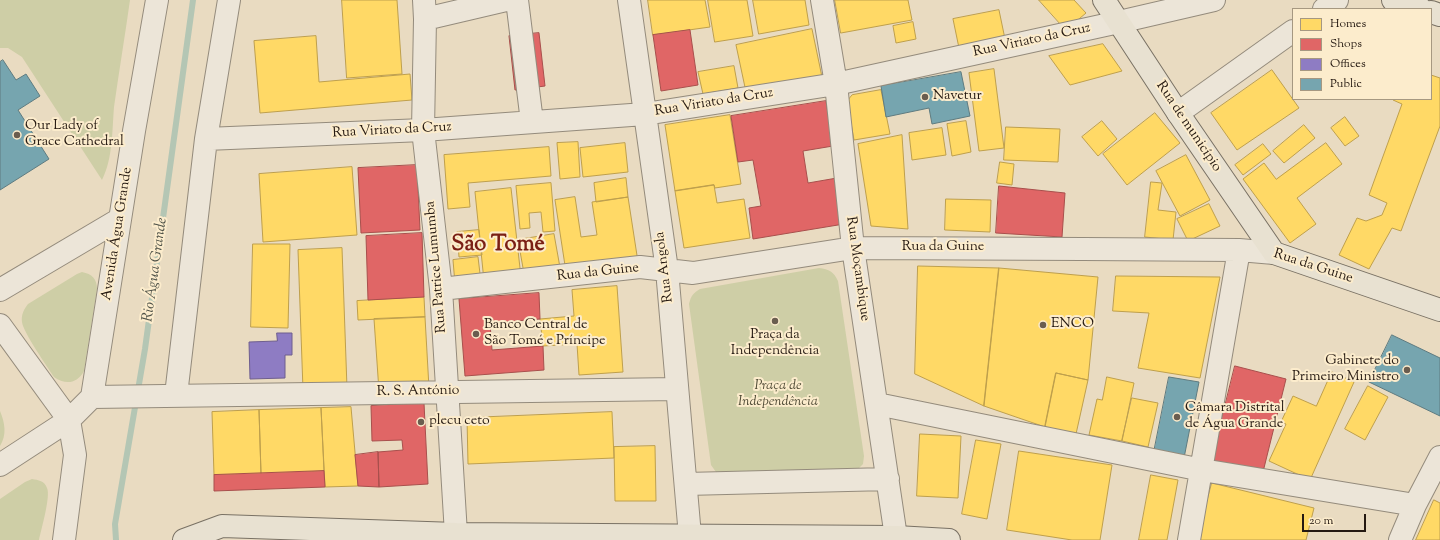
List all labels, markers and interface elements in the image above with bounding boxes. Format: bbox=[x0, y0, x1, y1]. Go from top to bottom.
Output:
legend bbox=[1292, 8, 1432, 100]
text: Homes bbox=[1330, 15, 1366, 33]
street label: Rua Viriato da Cruz bbox=[972, 20, 1092, 62]
text: Shops bbox=[1330, 35, 1362, 53]
text: Offices bbox=[1330, 55, 1366, 73]
text: Public bbox=[1330, 75, 1362, 93]
street label: Rua de município bbox=[1151, 78, 1225, 176]
street label: Rua Viriato da Cruz bbox=[654, 85, 774, 121]
place label: Navetur bbox=[933, 89, 982, 105]
marker: Navetur bbox=[920, 92, 930, 102]
place label: Our Lady of Grace Cathedral bbox=[25, 119, 124, 152]
street label: Rua Viriato da Cruz bbox=[332, 119, 452, 143]
marker: Our Lady of Grace Cathedral bbox=[12, 130, 22, 140]
street label: Avenida Água Grande bbox=[99, 166, 137, 302]
street label: Rua Patrice Lumumba bbox=[423, 200, 451, 334]
street label: Rua Moçambique bbox=[841, 216, 873, 322]
water label: Rio Água Grande bbox=[140, 217, 172, 323]
street label: Rua Angola bbox=[652, 231, 678, 303]
district label: São Tomé bbox=[451, 233, 545, 259]
street label: Rua da Guine bbox=[902, 240, 984, 256]
street label: Rua da Guine bbox=[1271, 246, 1355, 288]
street label: Rua da Guine bbox=[556, 260, 640, 286]
marker: Praça da Independência bbox=[770, 316, 780, 326]
place label: ENCO bbox=[1051, 317, 1094, 333]
place label: Banco Central de São Tomé e Príncipe bbox=[484, 318, 606, 350]
marker: ENCO bbox=[1038, 320, 1048, 330]
place label: Praça da Independência bbox=[731, 328, 819, 360]
marker: Banco Central de São Tomé e Príncipe bbox=[471, 329, 481, 339]
place label: Gabinete do Primeiro Ministro bbox=[1292, 354, 1399, 386]
marker: Gabinete do Primeiro Ministro bbox=[1402, 365, 1412, 375]
park label: Praça de Independência bbox=[738, 379, 818, 412]
street label: R. S. António bbox=[376, 383, 460, 401]
place label: Câmara Distrital de Água Grande bbox=[1185, 401, 1285, 434]
marker: Câmara Distrital de Água Grande bbox=[1172, 412, 1182, 422]
place label: plecu ceto bbox=[429, 414, 490, 430]
marker: plecu ceto bbox=[416, 417, 426, 427]
scale bar bbox=[1304, 506, 1368, 532]
text: 20 m bbox=[1309, 512, 1333, 530]

